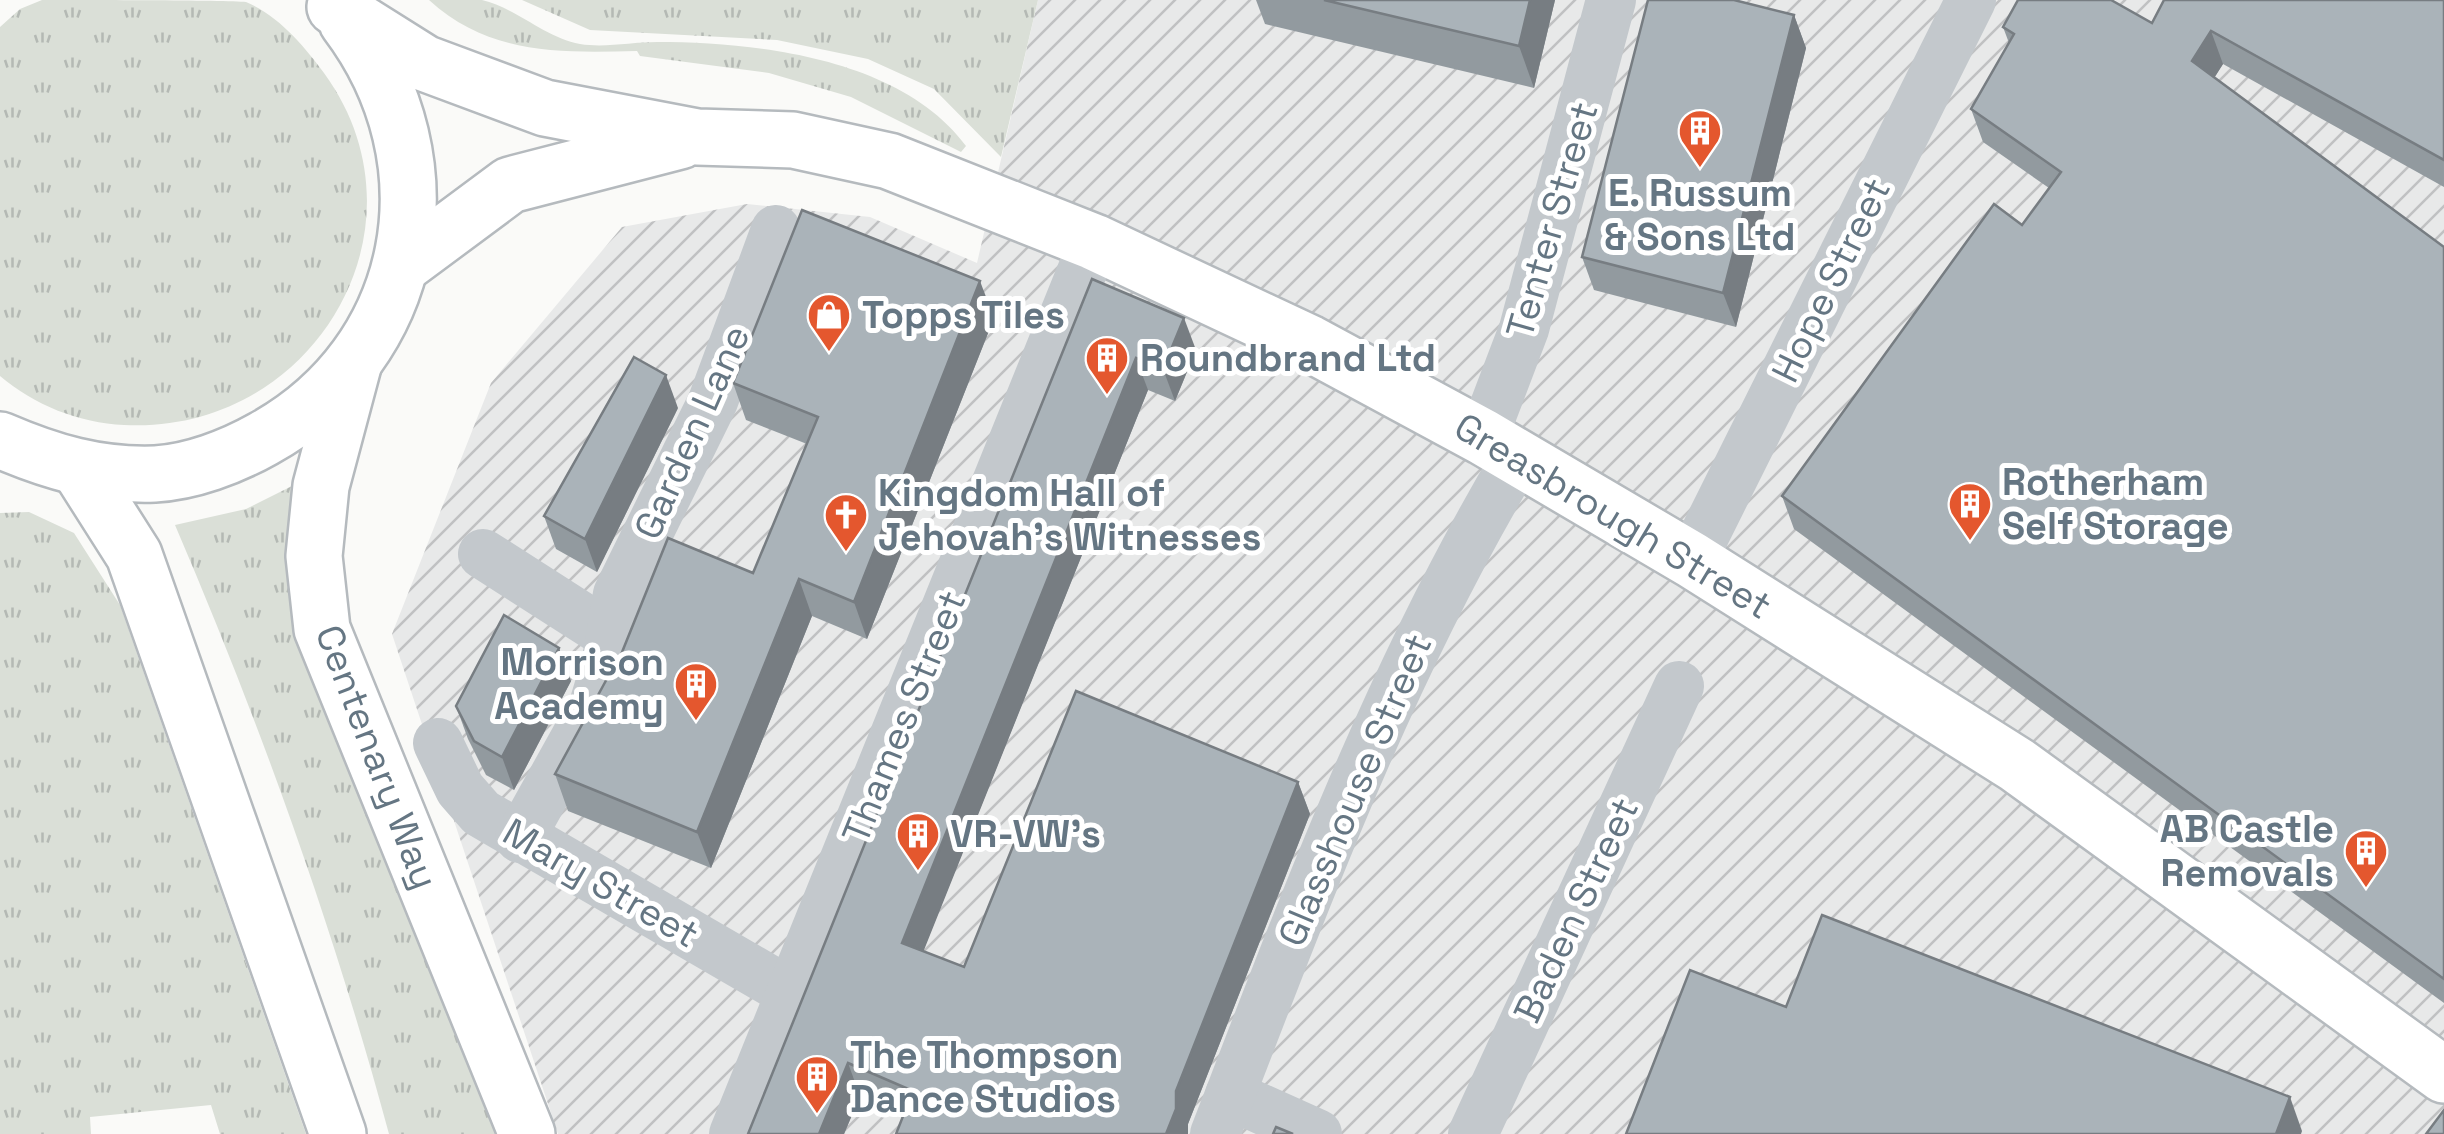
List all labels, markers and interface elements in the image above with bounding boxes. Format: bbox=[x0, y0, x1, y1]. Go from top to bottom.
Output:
street label: Tenter Street bbox=[1495, 96, 1609, 344]
building icon: E. Russum & Sons Ltd bbox=[1677, 108, 1723, 169]
place label: E. Russum & Sons Ltd bbox=[1604, 169, 1796, 261]
street label: Hope Street bbox=[1761, 170, 1901, 390]
place label: Topps Tiles bbox=[862, 291, 1065, 339]
shop icon: Topps Tiles bbox=[806, 292, 852, 353]
street label: Garden Lane bbox=[624, 318, 760, 546]
place label: Roundbrand Ltd bbox=[1140, 334, 1436, 382]
building icon: Roundbrand Ltd bbox=[1084, 335, 1130, 396]
street label: Greasbrough Street bbox=[1446, 402, 1780, 630]
place label: Rotherham Self Storage bbox=[2002, 458, 2229, 550]
place label: Kingdom Hall of Jehovah's Witnesses bbox=[878, 469, 1262, 561]
building icon: Rotherham Self Storage bbox=[1947, 481, 1993, 542]
church icon: Kingdom Hall of Jehovah's Witnesses bbox=[823, 492, 869, 553]
street label: Thames Street bbox=[831, 583, 977, 851]
street label: Centenary Way bbox=[305, 618, 449, 896]
street label: Glasshouse Street bbox=[1268, 627, 1442, 953]
place label: Morrison Academy bbox=[494, 638, 664, 730]
building icon: Morrison Academy bbox=[673, 661, 719, 722]
street label: Baden Street bbox=[1503, 790, 1649, 1030]
place label: AB Castle Removals bbox=[2160, 805, 2334, 897]
street label: Mary Street bbox=[495, 808, 707, 958]
place label: VR-VW's bbox=[950, 810, 1101, 858]
building icon: VR-VW's bbox=[895, 811, 941, 872]
building icon: AB Castle Removals bbox=[2343, 828, 2389, 889]
place label: The Thompson Dance Studios bbox=[850, 1031, 1118, 1123]
building icon: The Thompson Dance Studios bbox=[794, 1054, 840, 1115]

